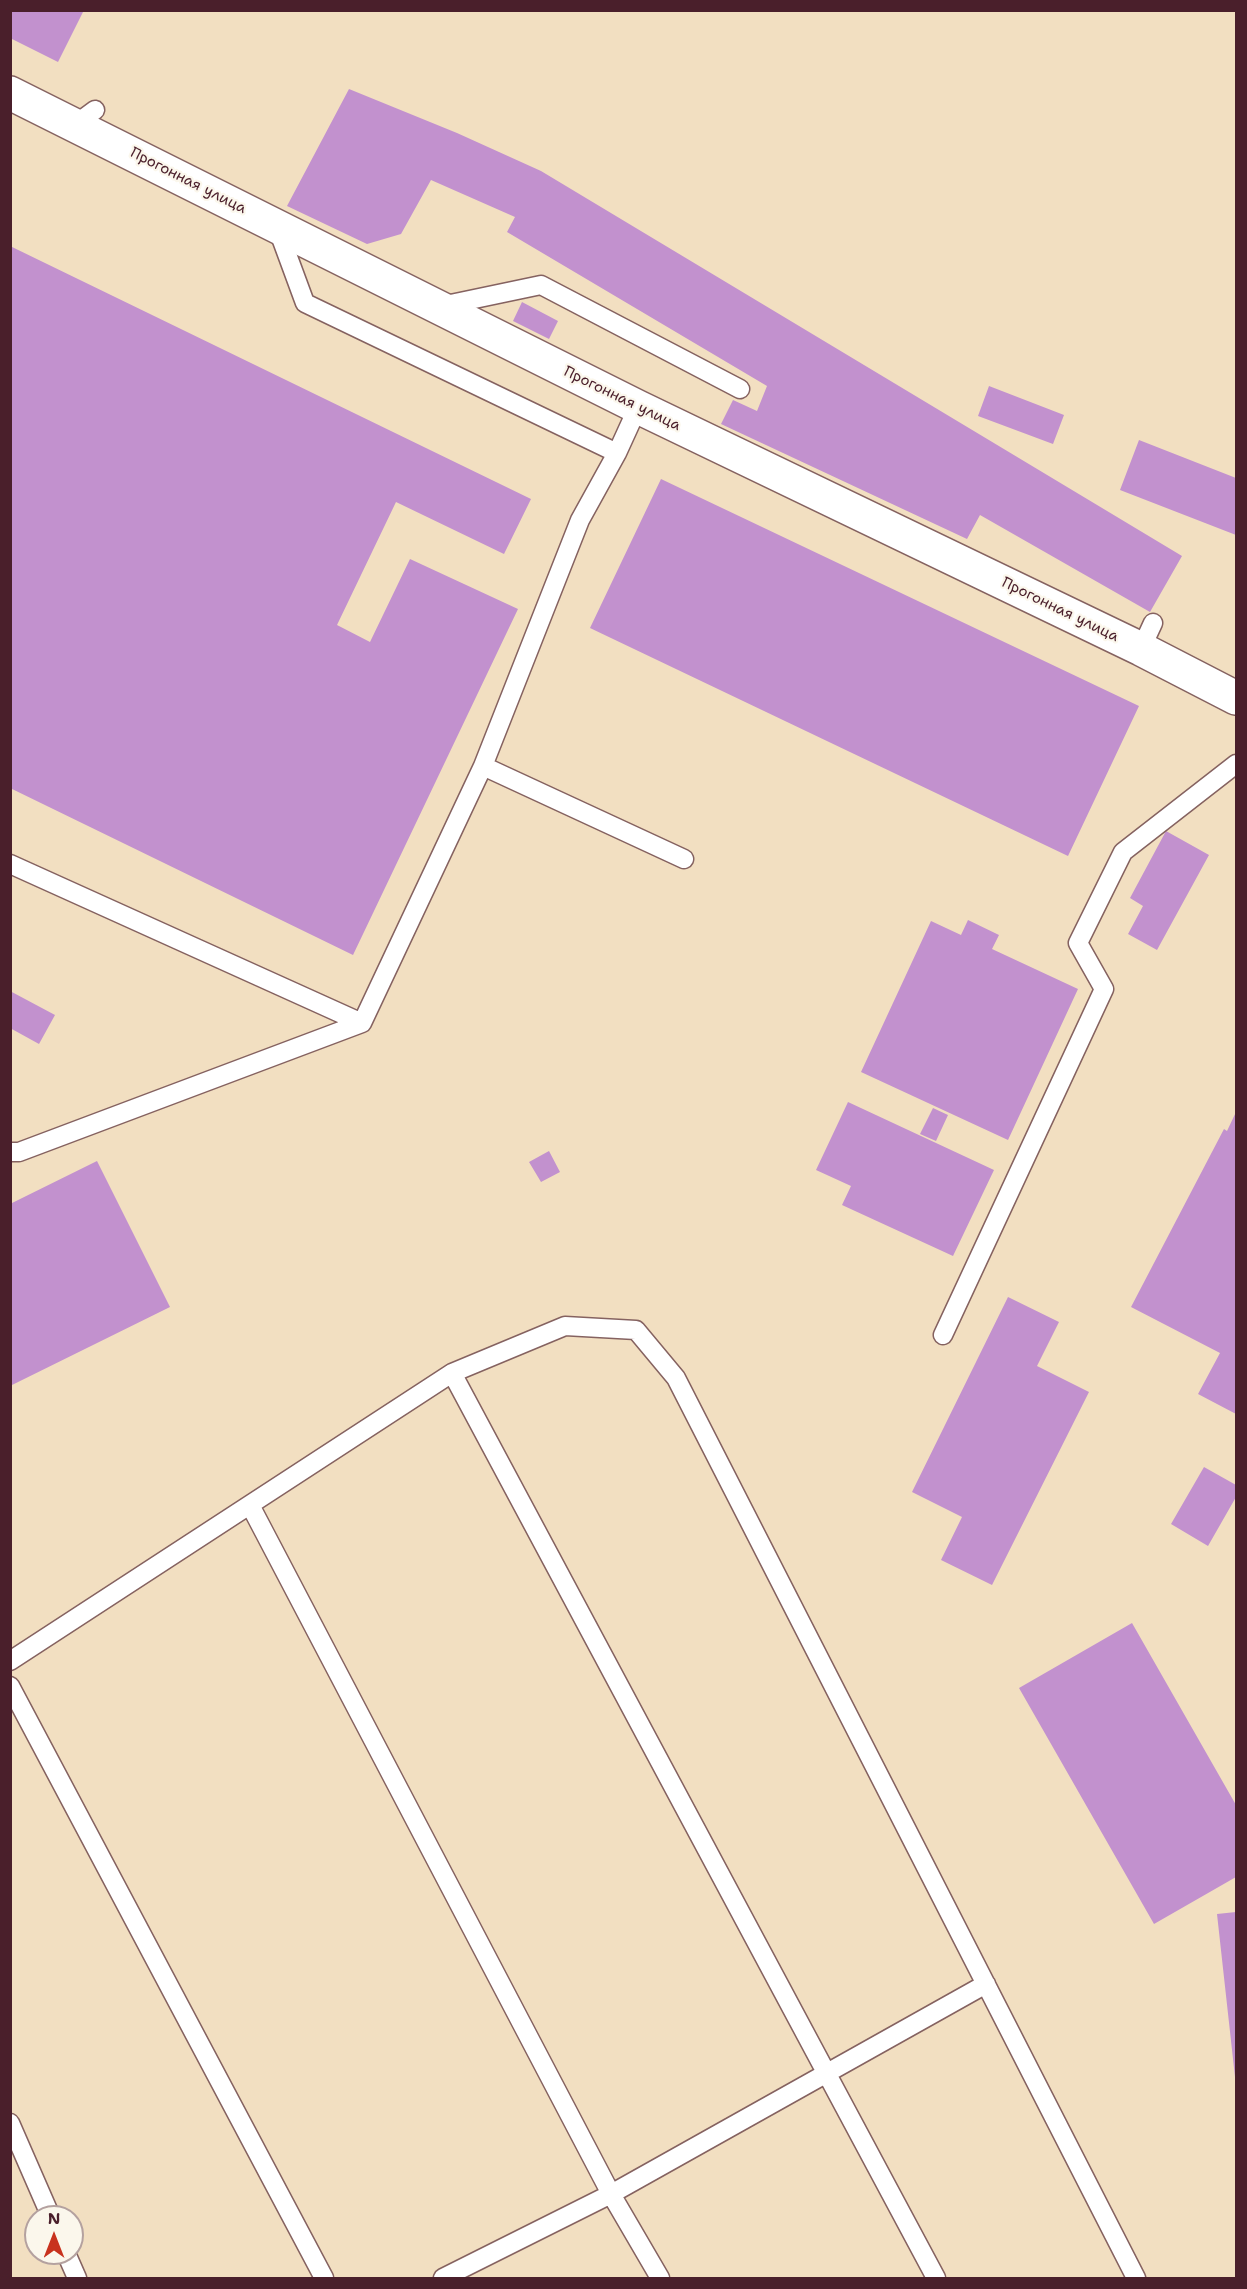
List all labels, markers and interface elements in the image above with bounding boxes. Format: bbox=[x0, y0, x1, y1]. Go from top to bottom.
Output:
street label: Прогонная улица bbox=[127, 144, 249, 218]
street label: Прогонная улица bbox=[561, 363, 683, 435]
street label: Прогонная улица bbox=[999, 574, 1121, 646]
north arrow bbox=[24, 2205, 84, 2265]
text: N bbox=[48, 2208, 60, 2229]

